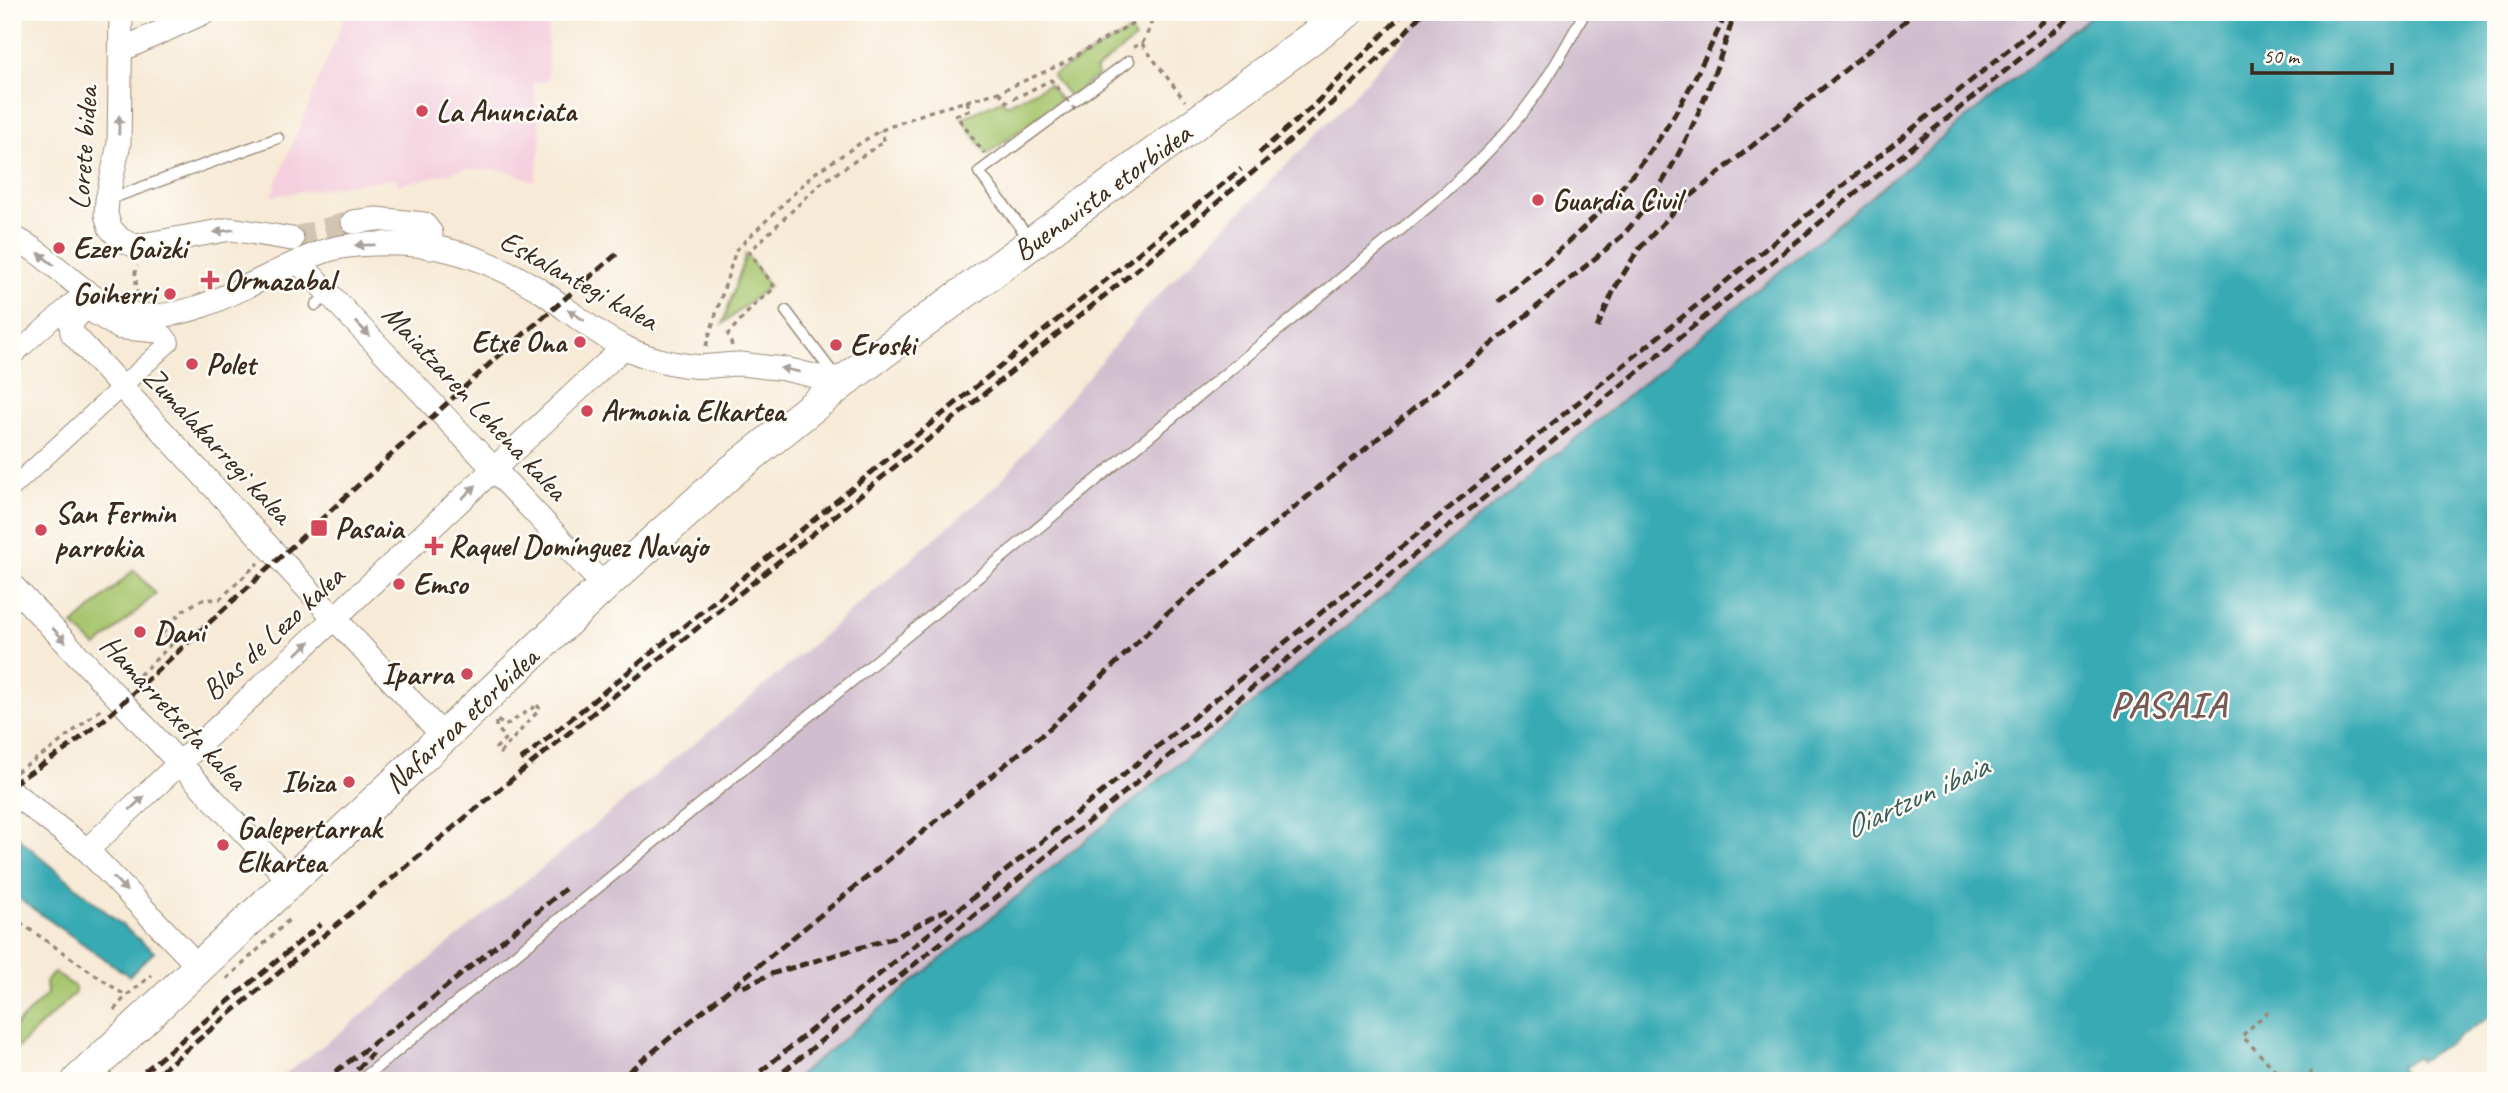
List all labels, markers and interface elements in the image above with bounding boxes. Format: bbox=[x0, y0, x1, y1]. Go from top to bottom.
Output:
scale bar bbox=[2252, 32, 2392, 76]
text: 50 m bbox=[2263, 43, 2301, 69]
street label: Lorete bidea bbox=[60, 82, 106, 211]
place label: La Anunciata bbox=[436, 92, 579, 130]
marker: La Anunciata bbox=[414, 103, 430, 119]
street label: Buenavista etorbidea bbox=[1005, 113, 1200, 270]
one-way arrow bbox=[113, 114, 125, 136]
place label: Guardia Civil bbox=[1552, 181, 1687, 219]
marker: Guardia Civil bbox=[1530, 192, 1546, 208]
street label: Eskalantegi kalea bbox=[493, 221, 666, 340]
one-way arrow bbox=[213, 225, 235, 236]
place label: Ezer Gaizki bbox=[73, 229, 191, 267]
one-way arrow bbox=[354, 239, 376, 251]
marker: Ezer Gaizki bbox=[51, 240, 67, 256]
one-way arrow bbox=[37, 252, 55, 266]
place label: Ormazabal bbox=[224, 261, 340, 299]
marker: Ormazabal bbox=[202, 272, 218, 288]
place label: Goiherri bbox=[73, 275, 160, 313]
marker: Goiherri bbox=[162, 286, 178, 302]
street label: Maiatzaren Lehena kalea bbox=[374, 296, 577, 510]
one-way arrow bbox=[566, 309, 585, 322]
one-way arrow bbox=[355, 320, 371, 337]
place label: Etxe Ona bbox=[471, 323, 569, 361]
place label: Eroski bbox=[850, 326, 919, 364]
marker: Etxe Ona bbox=[572, 334, 588, 350]
marker: Eroski bbox=[828, 337, 844, 353]
place label: Polet bbox=[206, 345, 258, 383]
marker: Polet bbox=[184, 356, 200, 372]
street label: Zumalakarregi kalea bbox=[135, 358, 303, 534]
one-way arrow bbox=[779, 365, 801, 376]
place label: Armonia Elkartea bbox=[601, 392, 787, 430]
marker: Armonia Elkartea bbox=[579, 403, 595, 419]
one-way arrow bbox=[460, 485, 477, 501]
place label: San Fermin parrokia bbox=[55, 494, 177, 566]
place label: Pasaia bbox=[335, 509, 406, 547]
marker: Pasaia bbox=[309, 518, 329, 538]
marker: San Fermin parrokia bbox=[33, 522, 49, 538]
place label: Raquel Domínguez Navajo bbox=[448, 527, 711, 565]
marker: Raquel Domínguez Navajo bbox=[426, 538, 442, 554]
street label: Blas de Lezo kalea bbox=[194, 556, 354, 709]
place label: Emso bbox=[413, 565, 470, 603]
marker: Emso bbox=[391, 576, 407, 592]
place label: Dani bbox=[154, 613, 209, 651]
marker: Dani bbox=[132, 624, 148, 640]
one-way arrow bbox=[51, 626, 67, 644]
street label: Hamarretxeta kalea bbox=[92, 626, 257, 799]
street label: Nafarroa etorbidea bbox=[376, 637, 548, 801]
one-way arrow bbox=[294, 640, 311, 656]
place label: Iparra bbox=[382, 655, 456, 693]
marker: Iparra bbox=[459, 666, 475, 682]
district label: PASAIA bbox=[2110, 681, 2229, 728]
water label: Oiartzun ibaia bbox=[1837, 745, 1997, 848]
place label: Ibiza bbox=[281, 763, 338, 801]
marker: Ibiza bbox=[341, 774, 357, 790]
one-way arrow bbox=[128, 795, 146, 811]
place label: Galepertarrak Elkartea bbox=[237, 809, 384, 881]
marker: Galepertarrak Elkartea bbox=[215, 837, 231, 853]
one-way arrow bbox=[111, 875, 127, 892]

